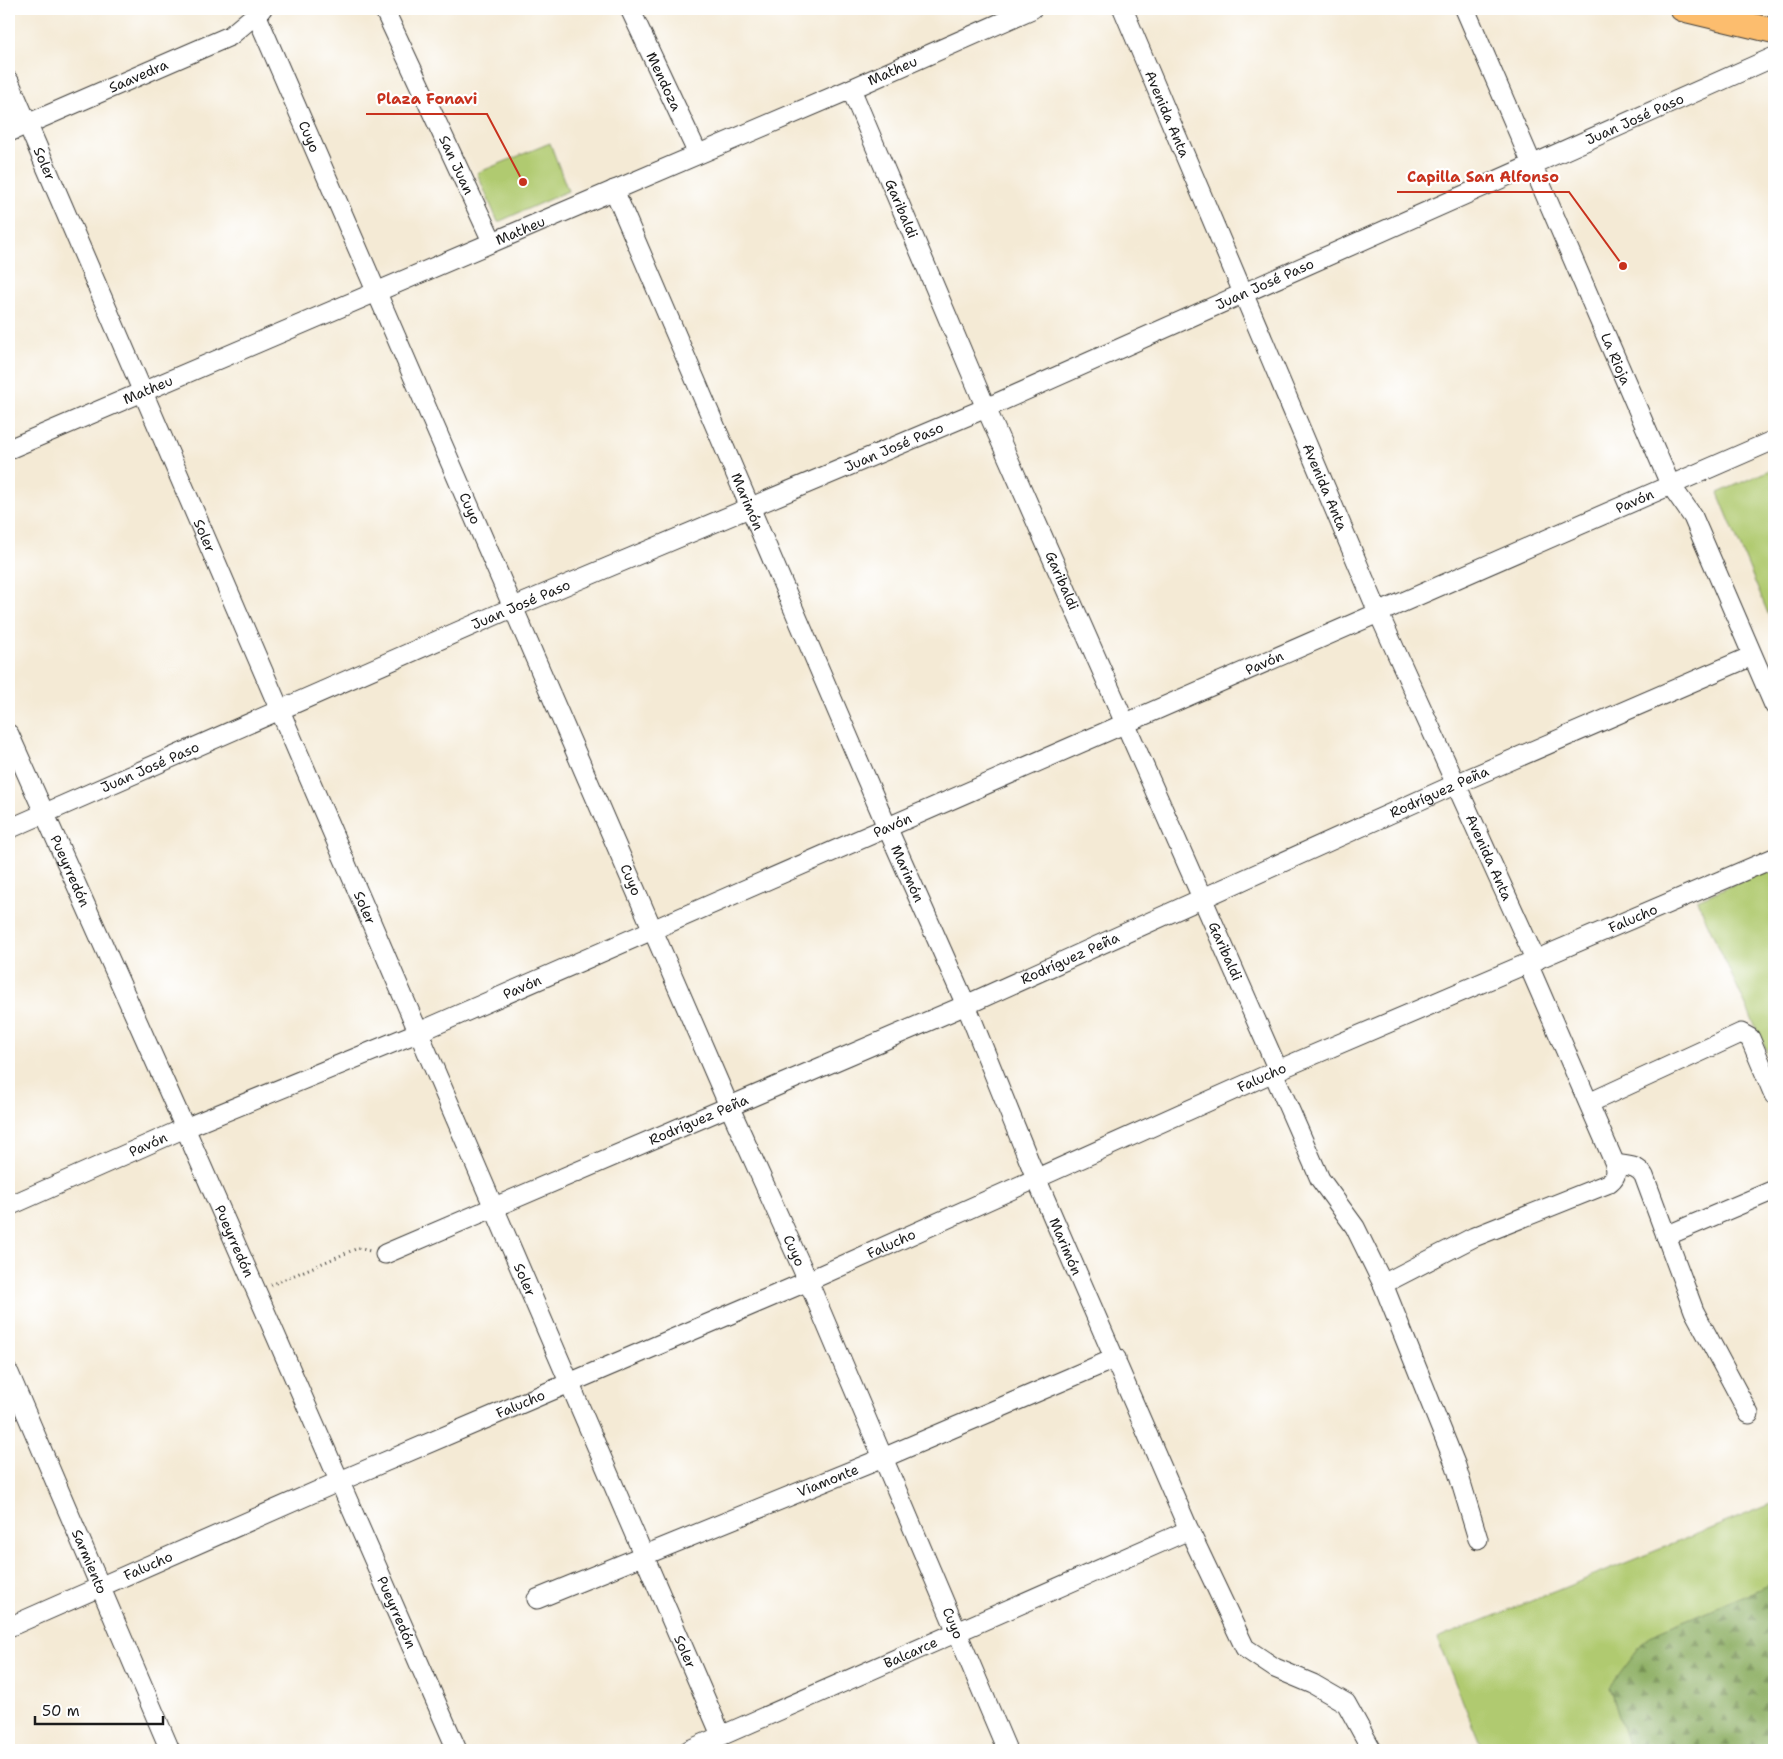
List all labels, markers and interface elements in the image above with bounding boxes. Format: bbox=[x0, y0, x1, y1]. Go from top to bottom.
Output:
street label: Mendoza bbox=[642, 49, 686, 114]
street label: Matheu bbox=[865, 52, 920, 89]
street label: Saavedra bbox=[106, 55, 171, 97]
street label: Avenida Anta bbox=[1141, 68, 1194, 160]
callout: Plaza Fonavi bbox=[366, 84, 487, 114]
text: Plaza Fonavi bbox=[377, 89, 477, 109]
street label: Juan José Paso bbox=[1583, 89, 1687, 149]
street label: Cuyo bbox=[294, 118, 324, 155]
street label: San Juan bbox=[435, 132, 478, 198]
street label: Soler bbox=[30, 144, 60, 183]
callout: Capilla San Alfonso bbox=[1397, 162, 1569, 192]
text: Capilla San Alfonso bbox=[1407, 167, 1559, 187]
street label: Garibaldi bbox=[881, 176, 922, 241]
street label: Matheu bbox=[493, 212, 548, 249]
street label: Juan José Paso bbox=[1213, 254, 1317, 314]
street label: La Rioja bbox=[1597, 330, 1635, 388]
street label: Matheu bbox=[120, 371, 175, 408]
street label: Juan José Paso bbox=[842, 418, 946, 476]
street label: Avenida Anta bbox=[1299, 441, 1352, 533]
street label: Marimón bbox=[727, 470, 768, 533]
street label: Pavón bbox=[1613, 484, 1657, 517]
street label: Cuyo bbox=[455, 490, 485, 527]
street label: Soler bbox=[190, 516, 220, 555]
street label: Garibaldi bbox=[1041, 548, 1083, 613]
street label: Juan José Paso bbox=[469, 575, 573, 634]
street label: Pavón bbox=[1242, 646, 1287, 679]
street label: Juan José Paso bbox=[98, 738, 202, 797]
street label: Rodríguez Peña bbox=[1387, 762, 1492, 822]
street label: Pavón bbox=[870, 809, 915, 841]
street label: Avenida Anta bbox=[1462, 811, 1516, 904]
street label: Pueyrredón bbox=[46, 832, 94, 910]
street label: Marimón bbox=[887, 842, 928, 905]
street label: Cuyo bbox=[616, 861, 646, 898]
street label: Soler bbox=[350, 888, 380, 927]
street label: Falucho bbox=[1606, 900, 1660, 937]
street label: Garibaldi bbox=[1205, 919, 1246, 983]
street label: Rodríguez Peña bbox=[1018, 928, 1122, 988]
street label: Pavón bbox=[500, 971, 544, 1003]
street label: Falucho bbox=[1234, 1059, 1289, 1096]
street label: Rodríguez Peña bbox=[646, 1090, 751, 1149]
street label: Pavón bbox=[126, 1128, 170, 1161]
street label: Pueyrredón bbox=[211, 1202, 258, 1280]
street label: Marimón bbox=[1045, 1215, 1086, 1278]
street label: Falucho bbox=[864, 1225, 918, 1262]
street label: Cuyo bbox=[779, 1232, 809, 1269]
street label: Soler bbox=[510, 1260, 540, 1299]
street label: Falucho bbox=[493, 1385, 548, 1422]
street label: Viamonte bbox=[795, 1460, 861, 1501]
street label: Sarmiento bbox=[68, 1527, 111, 1597]
street label: Falucho bbox=[121, 1547, 175, 1584]
street label: Pueyrredón bbox=[373, 1573, 421, 1651]
street label: Cuyo bbox=[938, 1605, 968, 1642]
street label: Soler bbox=[670, 1632, 700, 1671]
street label: Balcarce bbox=[881, 1633, 940, 1672]
scale bar bbox=[35, 1694, 162, 1726]
text: 50 m bbox=[42, 1701, 80, 1721]

